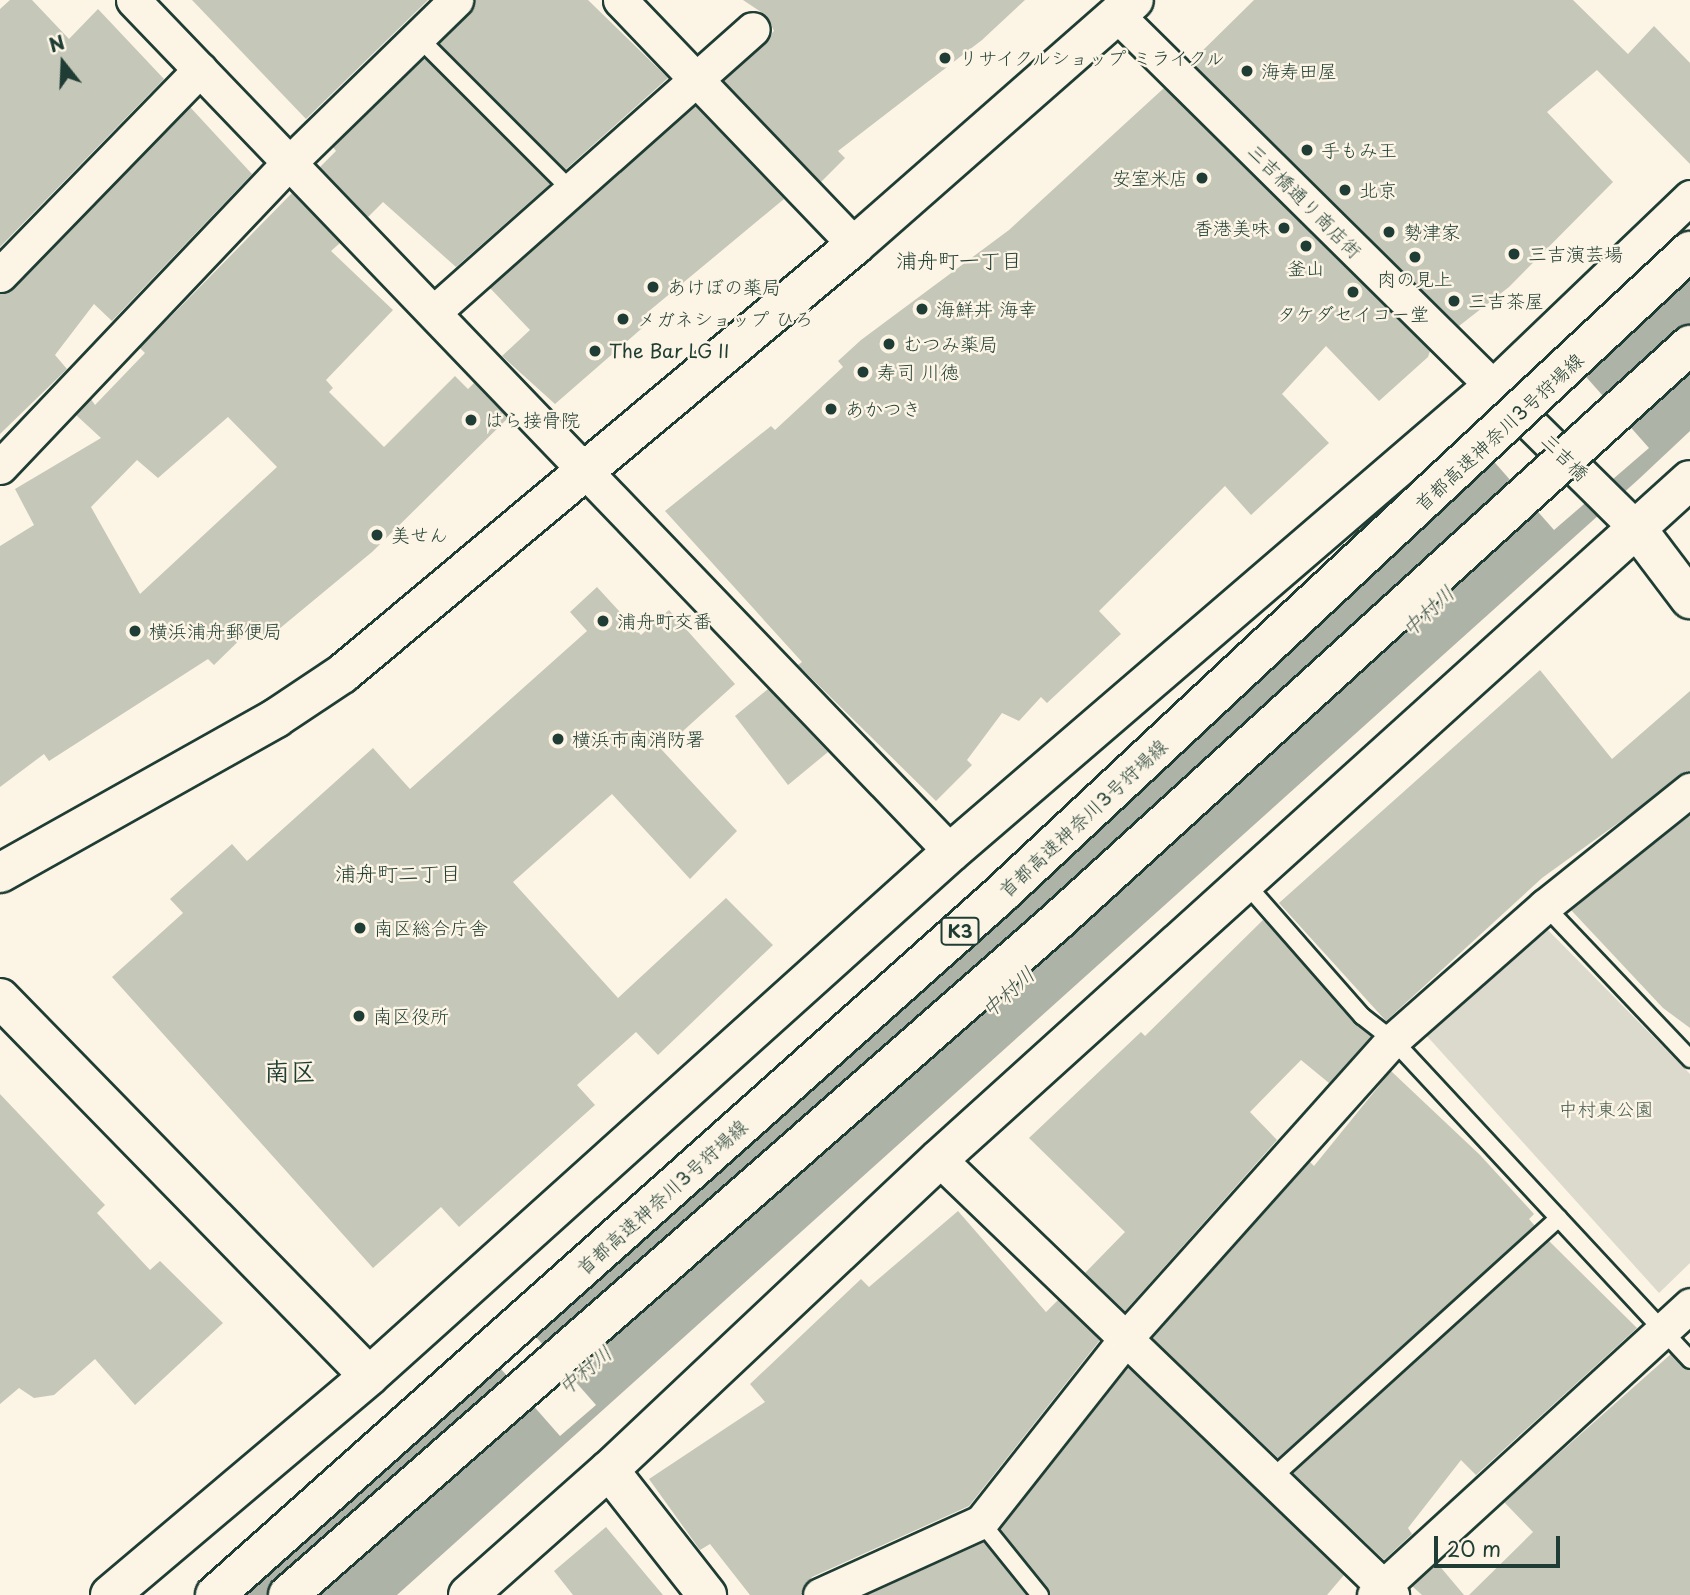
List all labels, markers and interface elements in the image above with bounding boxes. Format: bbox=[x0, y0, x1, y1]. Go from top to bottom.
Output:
text: N bbox=[45, 27, 68, 59]
north arrow bbox=[28, 28, 98, 98]
place label: リサイクルショップ ミライクル bbox=[959, 47, 1231, 69]
marker: リサイクルショップ ミライクル bbox=[937, 50, 953, 66]
place label: 海寿田屋 bbox=[1261, 60, 1337, 82]
marker: 海寿田屋 bbox=[1239, 63, 1255, 79]
street label: 三吉橋通り商店街 bbox=[1243, 139, 1367, 263]
place label: 手もみ王 bbox=[1321, 139, 1397, 161]
marker: 手もみ王 bbox=[1299, 142, 1315, 158]
place label: 安室米店 bbox=[1112, 167, 1188, 189]
marker: 安室米店 bbox=[1194, 170, 1210, 186]
place label: 北京 bbox=[1359, 179, 1397, 201]
marker: 北京 bbox=[1337, 182, 1353, 198]
place label: 香港美味 bbox=[1194, 217, 1270, 239]
marker: 香港美味 bbox=[1276, 220, 1292, 236]
place label: 勢津家 bbox=[1403, 221, 1460, 243]
marker: 勢津家 bbox=[1381, 224, 1397, 240]
marker: 釜山 bbox=[1298, 238, 1314, 254]
place label: 三吉演芸場 bbox=[1528, 243, 1623, 265]
district label: 浦舟町一丁目 bbox=[896, 246, 1022, 272]
marker: 三吉演芸場 bbox=[1506, 246, 1522, 262]
marker: 肉の見上 bbox=[1407, 249, 1423, 265]
place label: 釜山 bbox=[1287, 257, 1325, 279]
place label: 肉の見上 bbox=[1377, 268, 1453, 290]
place label: あけぼの薬局 bbox=[667, 276, 781, 298]
marker: あけぼの薬局 bbox=[645, 279, 661, 295]
marker: タケダセイコー堂 bbox=[1345, 284, 1361, 300]
place label: 三吉茶屋 bbox=[1468, 290, 1544, 312]
marker: 三吉茶屋 bbox=[1446, 293, 1462, 309]
place label: 海鮮丼 海幸 bbox=[936, 298, 1037, 320]
marker: 海鮮丼 海幸 bbox=[914, 301, 930, 317]
place label: タケダセイコー堂 bbox=[1277, 303, 1429, 325]
place label: メガネショップ ひろ bbox=[637, 308, 814, 330]
marker: メガネショップ ひろ bbox=[615, 311, 631, 327]
place label: むつみ薬局 bbox=[903, 333, 998, 355]
marker: むつみ薬局 bbox=[881, 336, 897, 352]
place label: The Bar LG II bbox=[609, 340, 732, 362]
marker: The Bar LG II bbox=[587, 343, 603, 359]
street label: 首都高速神奈川3号狩場線 bbox=[1410, 348, 1588, 516]
place label: 寿司 川徳 bbox=[877, 361, 959, 383]
marker: 寿司 川徳 bbox=[855, 364, 871, 380]
place label: あかつき bbox=[845, 398, 921, 420]
marker: あかつき bbox=[823, 401, 839, 417]
place label: はら接骨院 bbox=[485, 409, 580, 431]
marker: はら接骨院 bbox=[463, 412, 479, 428]
street label: 三吉橋 bbox=[1537, 429, 1593, 485]
place label: 美せん bbox=[391, 524, 448, 546]
marker: 美せん bbox=[369, 527, 385, 543]
water label: 中村川 bbox=[1395, 579, 1459, 641]
place label: 浦舟町交番 bbox=[617, 610, 712, 632]
marker: 浦舟町交番 bbox=[595, 613, 611, 629]
place label: 横浜浦舟郵便局 bbox=[149, 620, 282, 642]
marker: 横浜浦舟郵便局 bbox=[127, 623, 143, 639]
place label: 横浜市南消防署 bbox=[572, 728, 705, 750]
marker: 横浜市南消防署 bbox=[550, 731, 566, 747]
street label: 首都高速神奈川3号狩場線 bbox=[994, 734, 1172, 902]
district label: 浦舟町二丁目 bbox=[335, 859, 461, 885]
road number: K3 bbox=[939, 916, 981, 946]
place label: 南区総合庁舎 bbox=[374, 917, 488, 939]
marker: 南区総合庁舎 bbox=[352, 920, 368, 936]
water label: 中村川 bbox=[975, 961, 1039, 1021]
place label: 南区役所 bbox=[373, 1005, 449, 1027]
marker: 南区役所 bbox=[351, 1008, 367, 1024]
district label: 南区 bbox=[264, 1055, 316, 1087]
park label: 中村東公園 bbox=[1559, 1098, 1653, 1120]
street label: 首都高速神奈川3号狩場線 bbox=[572, 1114, 752, 1280]
water label: 中村川 bbox=[552, 1339, 616, 1399]
scale bar bbox=[1438, 1522, 1564, 1566]
text: 20 m bbox=[1447, 1532, 1501, 1564]

